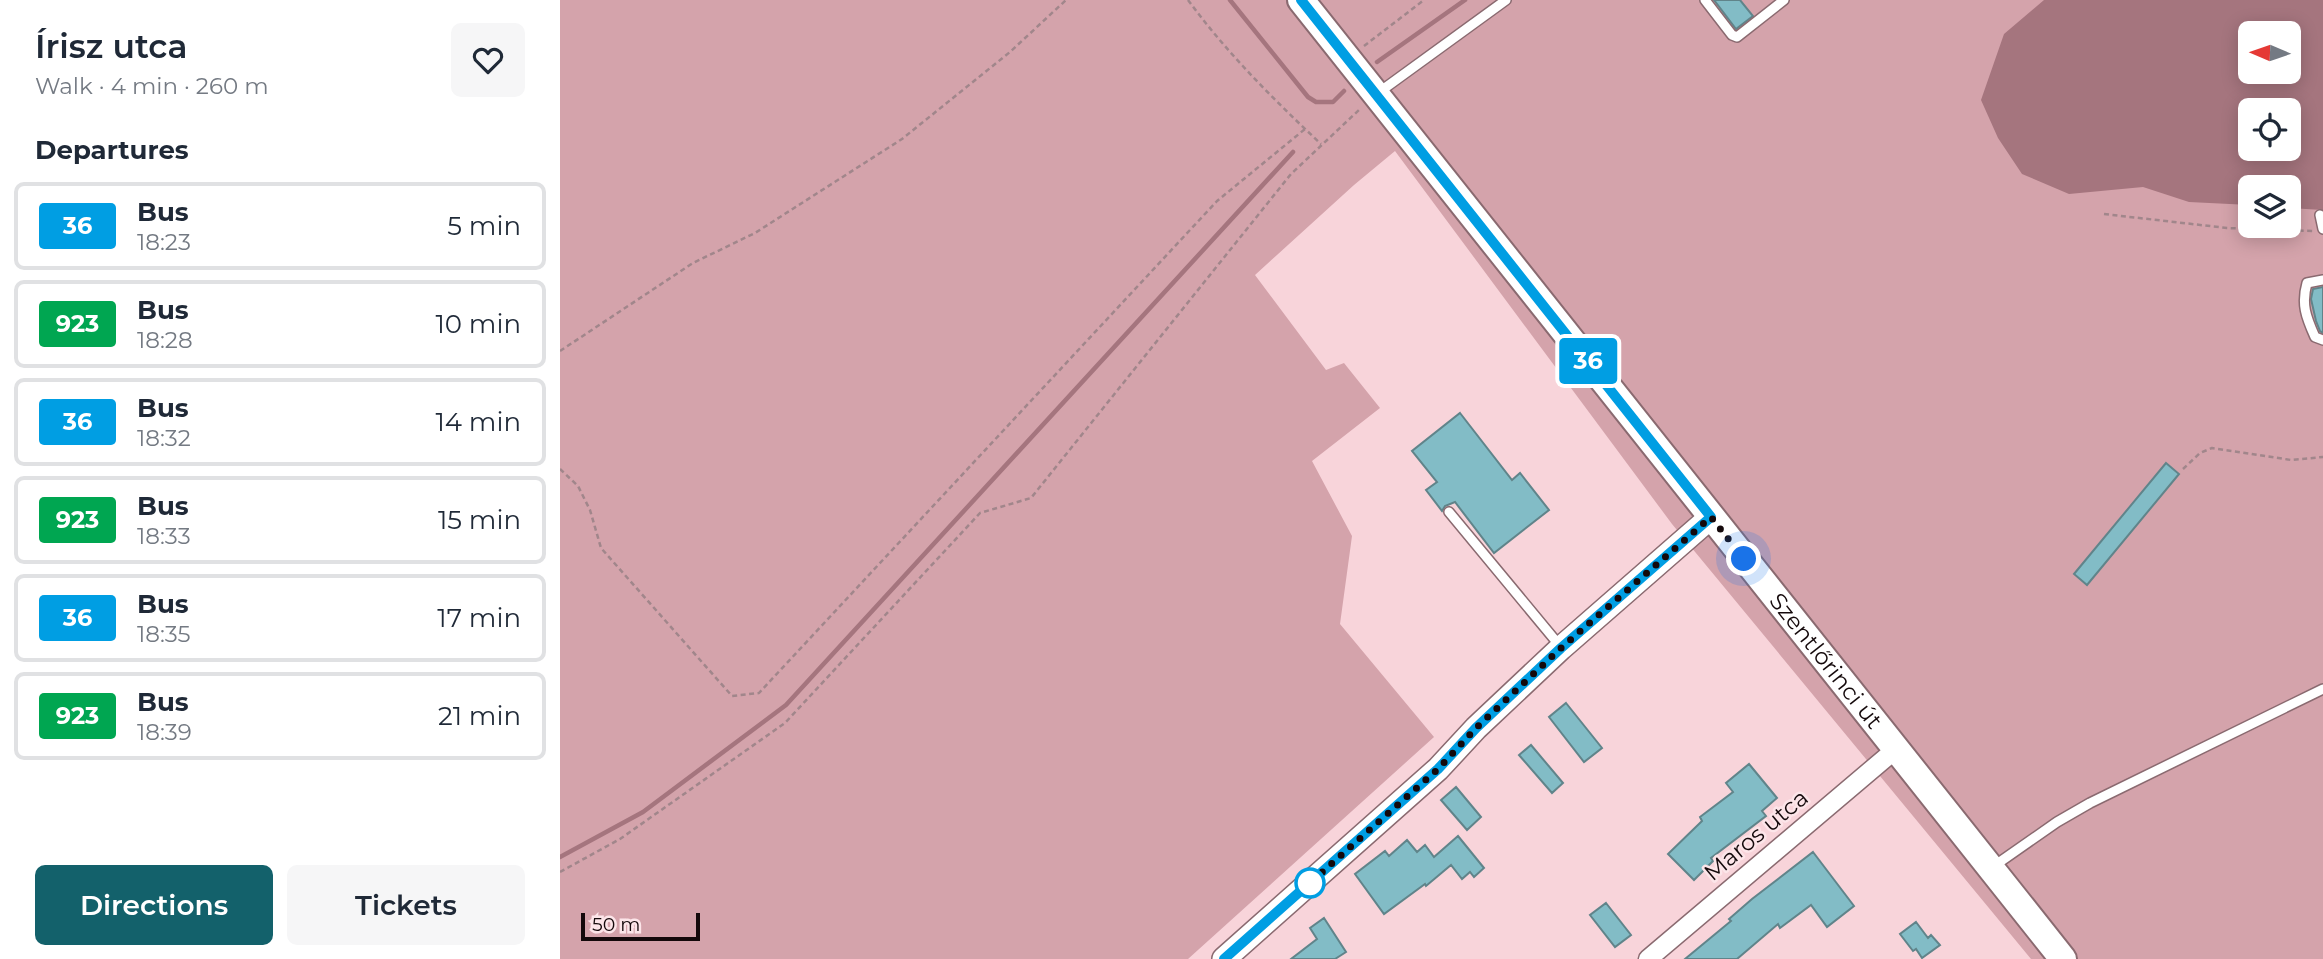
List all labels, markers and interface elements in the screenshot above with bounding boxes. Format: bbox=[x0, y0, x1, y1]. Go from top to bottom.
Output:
north arrow bbox=[2238, 21, 2301, 84]
map controls bbox=[2238, 21, 2301, 238]
button: heart bbox=[451, 23, 525, 97]
text: Írisz utca bbox=[35, 26, 188, 66]
text: Walk · 4 min · 260 m bbox=[35, 72, 269, 100]
button: locate bbox=[2238, 98, 2301, 161]
text: Departures bbox=[35, 134, 189, 166]
button: layers bbox=[2238, 175, 2301, 238]
text: Bus bbox=[137, 196, 189, 228]
text: 5 min bbox=[447, 210, 521, 242]
text: 36 bbox=[63, 211, 92, 240]
text: 18:23 bbox=[137, 228, 191, 256]
text: Bus bbox=[137, 294, 189, 326]
text: 10 min bbox=[435, 308, 521, 340]
text: 923 bbox=[56, 309, 99, 338]
text: 18:28 bbox=[137, 326, 193, 354]
line badge: 36 bbox=[1556, 338, 1620, 384]
text: 36 bbox=[1573, 346, 1603, 375]
text: Bus bbox=[137, 392, 189, 424]
text: 14 min bbox=[435, 406, 521, 438]
text: 36 bbox=[63, 407, 92, 436]
text: 18:32 bbox=[137, 424, 191, 452]
text: Bus bbox=[137, 490, 189, 522]
text: 15 min bbox=[438, 504, 521, 536]
text: 923 bbox=[56, 505, 99, 534]
text: 18:33 bbox=[137, 522, 191, 550]
your location bbox=[1726, 541, 1761, 576]
street label: Szentlőrinci út bbox=[1764, 587, 1889, 734]
text: Bus bbox=[137, 588, 189, 620]
text: 17 min bbox=[437, 602, 521, 634]
text: 36 bbox=[63, 603, 92, 632]
text: 18:35 bbox=[137, 620, 191, 648]
text: Bus bbox=[137, 686, 189, 718]
text: 21 min bbox=[438, 700, 521, 732]
text: 923 bbox=[56, 701, 99, 730]
text: 18:39 bbox=[137, 718, 192, 746]
street label: Maros utca bbox=[1698, 783, 1814, 887]
button: Directions bbox=[35, 865, 273, 945]
button: Tickets bbox=[287, 865, 525, 945]
unlabelled marker bbox=[1295, 868, 1325, 898]
scale bar bbox=[581, 910, 700, 942]
text: 50 m bbox=[592, 913, 640, 936]

